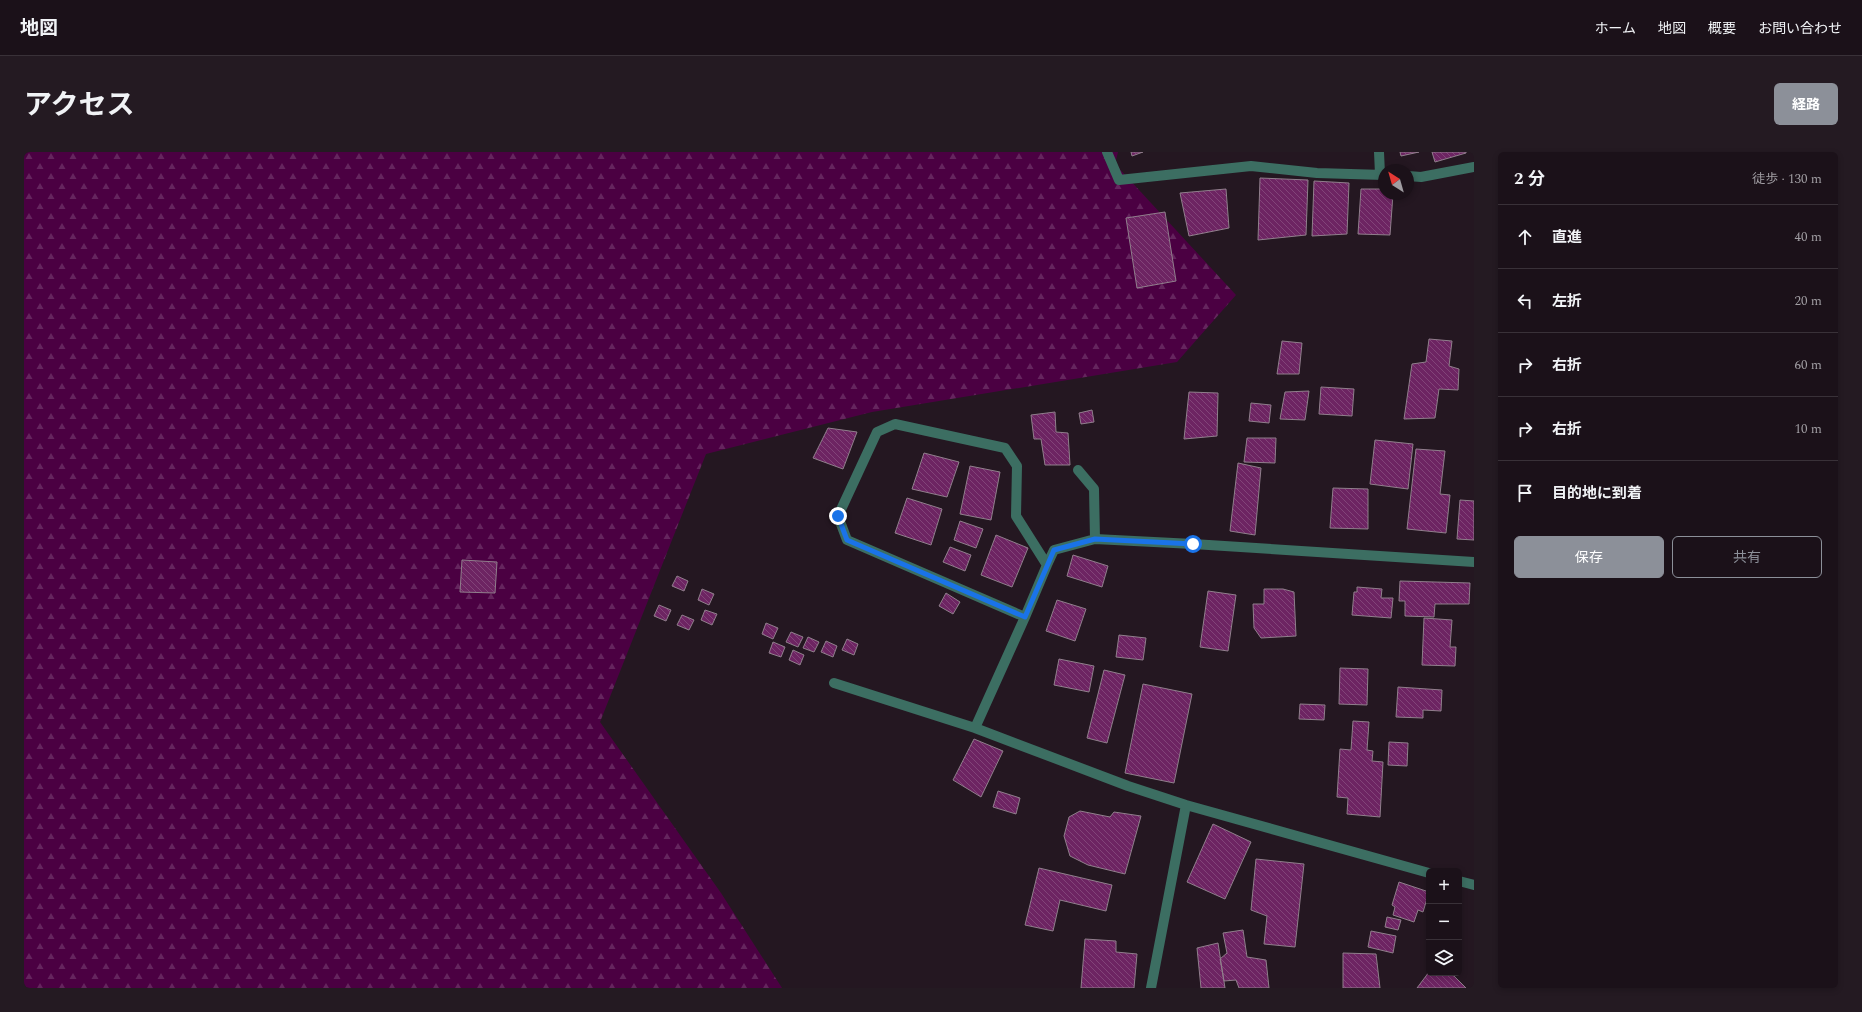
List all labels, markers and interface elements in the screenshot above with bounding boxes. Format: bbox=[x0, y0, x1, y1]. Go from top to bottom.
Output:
text: 地図 bbox=[20, 14, 58, 43]
text: ホーム bbox=[1594, 18, 1636, 39]
text: 地図 bbox=[1658, 18, 1686, 39]
text: 概要 bbox=[1708, 18, 1736, 39]
text: お問い合わせ bbox=[1758, 18, 1842, 39]
button: 経路 bbox=[1774, 83, 1838, 125]
text: アクセス bbox=[24, 84, 135, 127]
north arrow bbox=[1378, 164, 1414, 200]
text: 2 分 bbox=[1514, 166, 1545, 192]
text: 徒歩 · 130 m bbox=[1752, 169, 1822, 189]
icon: ahead bbox=[1514, 226, 1536, 248]
text: 直進 bbox=[1552, 226, 1582, 249]
text: 40 m bbox=[1795, 227, 1822, 247]
icon: left bbox=[1514, 290, 1536, 312]
text: 左折 bbox=[1552, 290, 1582, 313]
text: 20 m bbox=[1795, 291, 1822, 311]
icon: right bbox=[1514, 354, 1536, 376]
text: 右折 bbox=[1552, 354, 1582, 377]
text: 60 m bbox=[1795, 355, 1822, 375]
icon: right bbox=[1514, 418, 1536, 440]
text: 右折 bbox=[1552, 418, 1582, 441]
text: 10 m bbox=[1795, 419, 1822, 439]
icon: arrive bbox=[1514, 482, 1536, 504]
text: 目的地に到着 bbox=[1552, 482, 1642, 505]
route end bbox=[829, 507, 847, 525]
route start bbox=[1184, 535, 1202, 553]
button: 保存 bbox=[1514, 536, 1664, 578]
button: 共有 bbox=[1672, 536, 1822, 578]
map controls bbox=[1426, 868, 1462, 976]
button: + bbox=[1426, 868, 1462, 904]
button: − bbox=[1426, 904, 1462, 940]
button: layers bbox=[1426, 940, 1462, 976]

